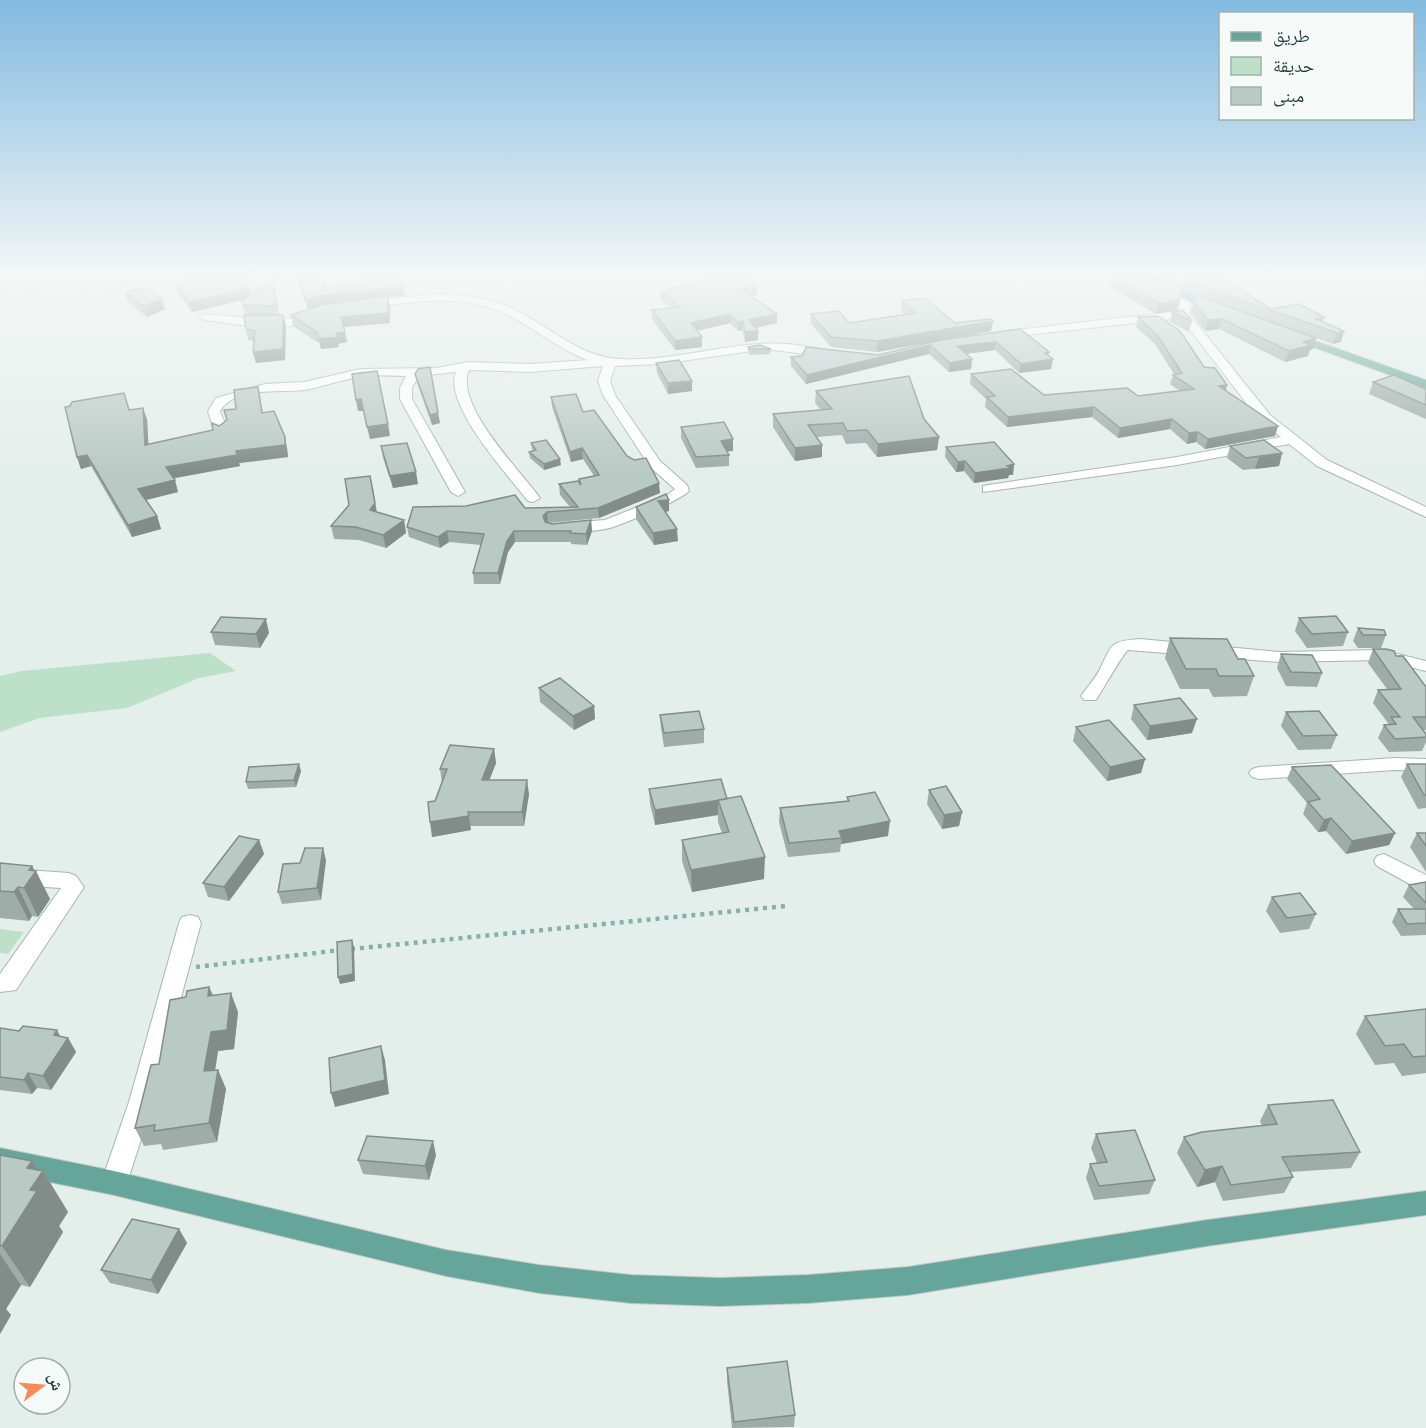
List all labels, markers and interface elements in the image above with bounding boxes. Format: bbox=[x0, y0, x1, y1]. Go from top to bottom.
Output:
legend bbox=[1219, 12, 1414, 120]
text: طريق bbox=[1273, 23, 1310, 47]
text: حديقة bbox=[1273, 53, 1314, 77]
text: مبنى bbox=[1273, 83, 1304, 107]
north arrow bbox=[12, 1356, 72, 1416]
text: ش bbox=[44, 1371, 69, 1393]

